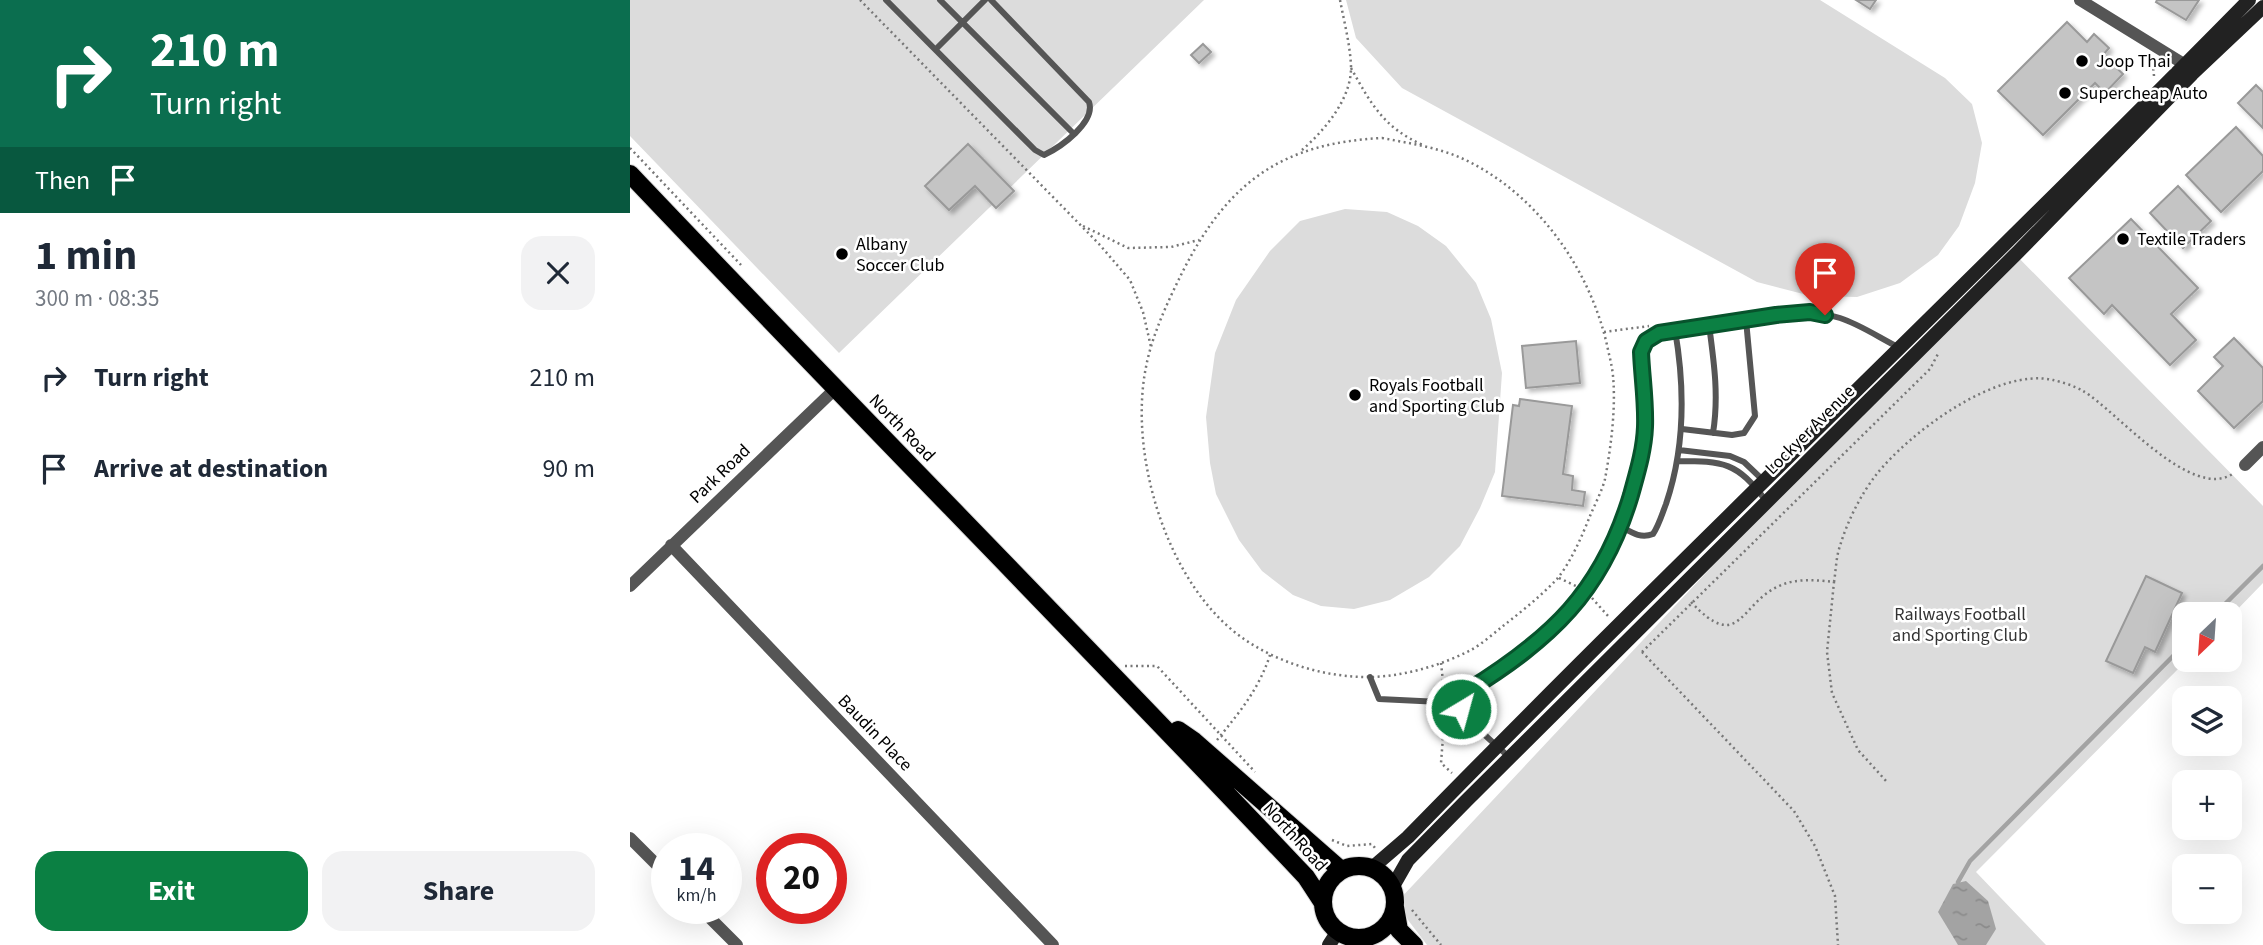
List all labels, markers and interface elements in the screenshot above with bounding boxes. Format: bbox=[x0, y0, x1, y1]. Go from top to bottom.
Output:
text: 210 m bbox=[150, 16, 279, 86]
icon: right bbox=[35, 28, 126, 119]
place label: Joop Thai bbox=[2096, 49, 2171, 74]
marker: Joop Thai bbox=[2074, 53, 2090, 69]
text: Turn right bbox=[150, 81, 281, 127]
place label: Supercheap Auto bbox=[2079, 81, 2208, 106]
marker: Supercheap Auto bbox=[2057, 85, 2073, 101]
icon: arrive bbox=[104, 161, 142, 199]
text: Then bbox=[35, 162, 90, 199]
text: 1 min bbox=[35, 226, 137, 286]
place label: Textile Traders bbox=[2137, 227, 2246, 252]
marker: Textile Traders bbox=[2115, 231, 2131, 247]
place label: Albany Soccer Club bbox=[856, 232, 944, 278]
button: close bbox=[521, 236, 595, 310]
pin bbox=[1795, 243, 1855, 315]
marker: Albany Soccer Club bbox=[834, 246, 850, 262]
icon: arrive bbox=[1806, 254, 1844, 292]
text: 300 m · 08:35 bbox=[35, 282, 159, 315]
icon: right bbox=[35, 359, 73, 397]
text: Turn right bbox=[94, 359, 209, 396]
text: 210 m bbox=[529, 359, 595, 396]
place label: Royals Football and Sporting Club bbox=[1369, 373, 1505, 419]
street label: Lockyer Avenue bbox=[1759, 379, 1861, 481]
marker: Royals Football and Sporting Club bbox=[1347, 387, 1363, 403]
street label: North Road bbox=[863, 388, 941, 468]
street label: Park Road bbox=[684, 439, 756, 509]
icon: arrive bbox=[35, 450, 73, 488]
text: Arrive at destination bbox=[94, 450, 328, 487]
text: 90 m bbox=[542, 450, 595, 487]
park label: Railways Football and Sporting Club bbox=[1892, 602, 2028, 648]
north arrow bbox=[2172, 602, 2242, 672]
map controls bbox=[2172, 602, 2242, 924]
position arrow bbox=[1424, 672, 1498, 746]
button: layers bbox=[2172, 686, 2242, 756]
street label: Baudin Place bbox=[832, 689, 918, 777]
button: + bbox=[2172, 770, 2242, 840]
street label: North Road bbox=[1257, 797, 1333, 877]
speed limit sign: 20 bbox=[756, 833, 847, 924]
text: 14 bbox=[678, 844, 715, 894]
button: Exit bbox=[35, 851, 308, 931]
button: Share bbox=[322, 851, 595, 931]
button: − bbox=[2172, 854, 2242, 924]
text: km/h bbox=[677, 883, 716, 908]

